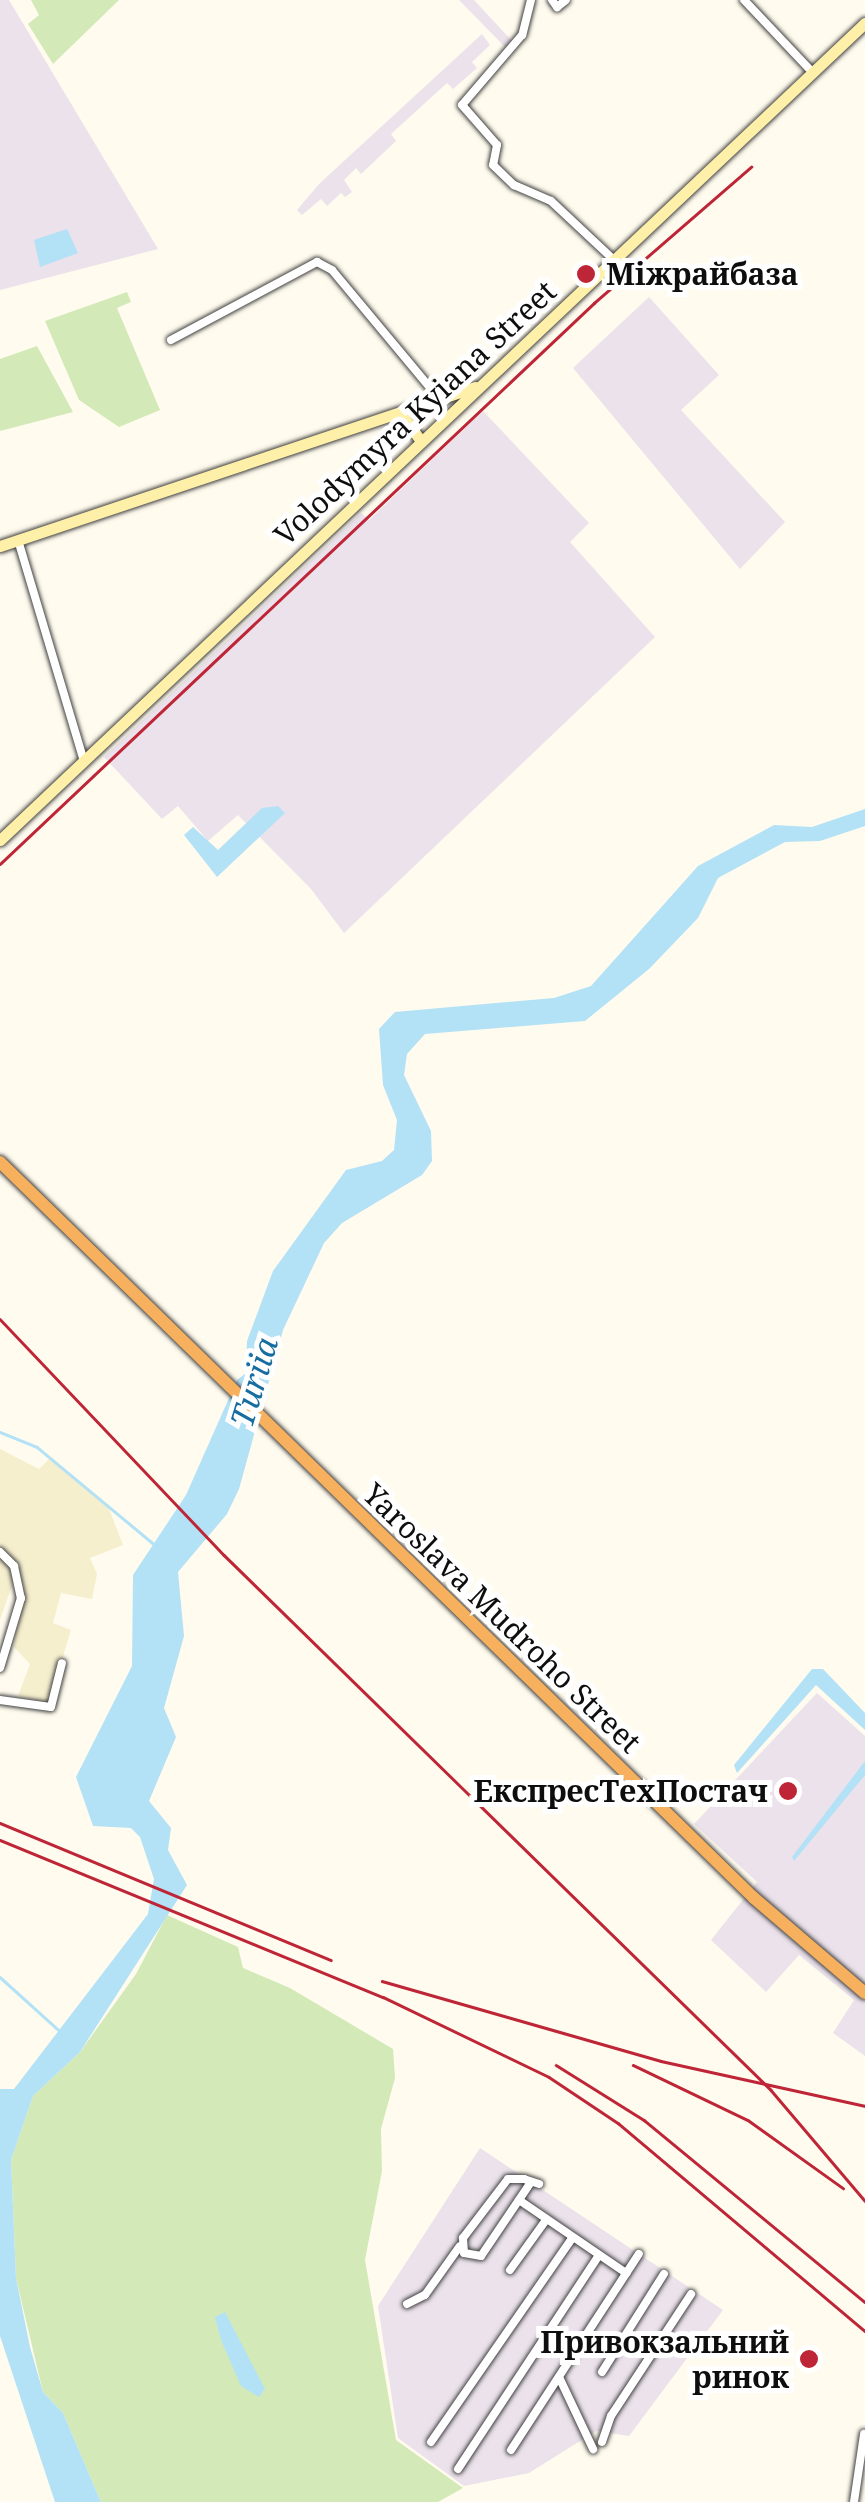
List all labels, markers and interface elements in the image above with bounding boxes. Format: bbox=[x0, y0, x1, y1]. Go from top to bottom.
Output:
place label: Міжрайбаза bbox=[606, 256, 799, 292]
marker: Міжрайбаза bbox=[575, 263, 597, 285]
street label: Volodymyra Kyiana Street bbox=[267, 273, 563, 553]
water label: Turiia bbox=[222, 1333, 286, 1431]
street label: Yaroslava Mudroho Street bbox=[356, 1476, 648, 1760]
place label: ЕкспресТехПостач bbox=[473, 1773, 768, 1809]
marker: ЕкспресТехПостач bbox=[777, 1780, 799, 1802]
place label: Привокзальний ринок bbox=[540, 2324, 789, 2394]
marker: Привокзальний ринок bbox=[798, 2348, 820, 2370]

